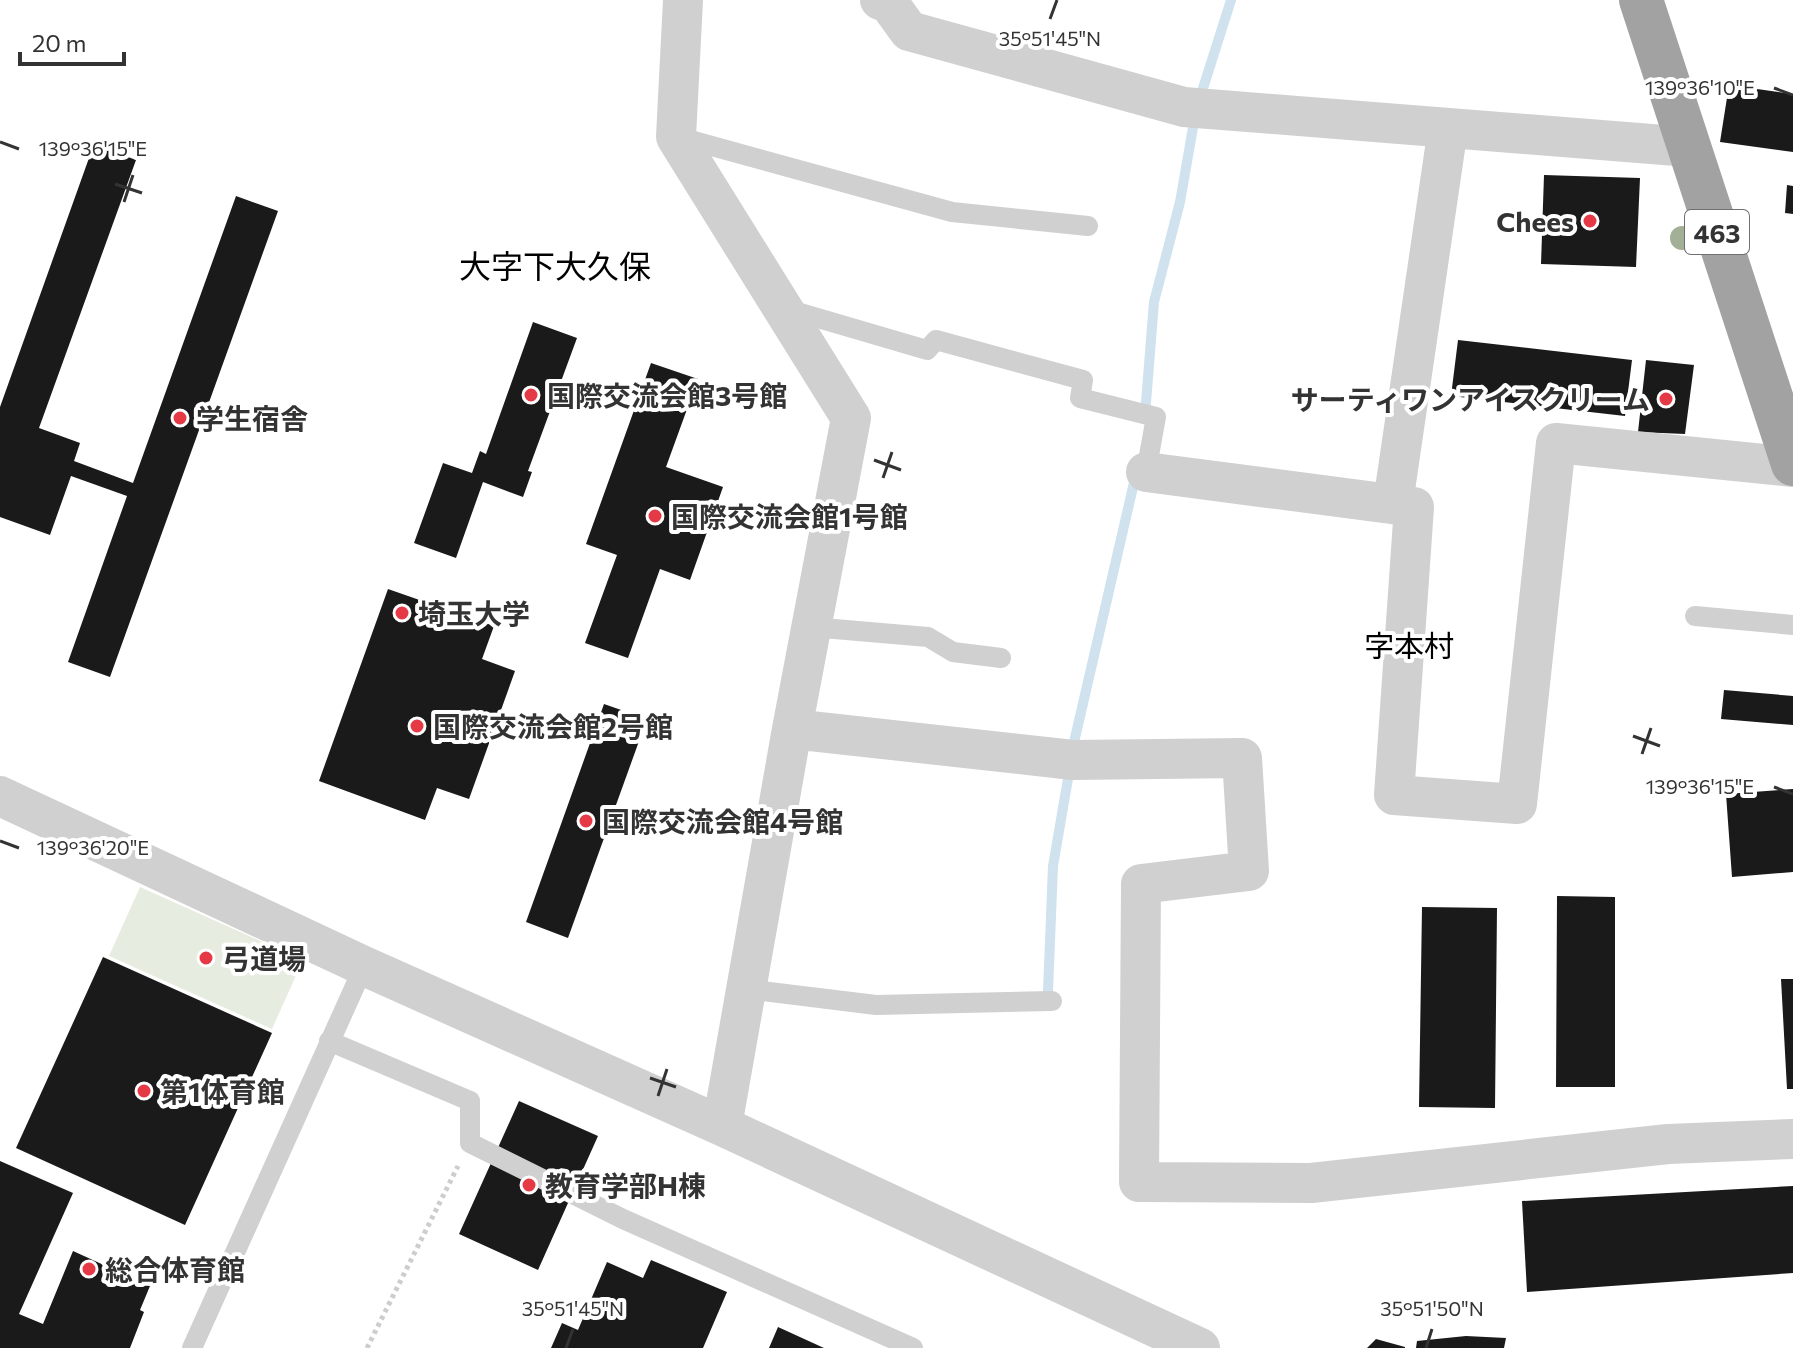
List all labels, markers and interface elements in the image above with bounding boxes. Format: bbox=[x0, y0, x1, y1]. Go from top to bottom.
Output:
scale bar bbox=[20, 16, 124, 66]
text: 35°51'45"N bbox=[999, 26, 1101, 50]
text: 20 m bbox=[32, 28, 86, 57]
text: 139°36'10"E bbox=[1645, 75, 1755, 99]
text: 139°36'15"E bbox=[39, 136, 147, 160]
place label: Chees bbox=[1496, 204, 1574, 238]
road number: 463 bbox=[1685, 210, 1749, 254]
marker: Chees bbox=[1581, 212, 1599, 230]
district label: 大字下大久保 bbox=[459, 245, 651, 285]
place label: 国際交流会館3号館 bbox=[547, 378, 787, 412]
place label: サーティワンアイスクリーム bbox=[1291, 382, 1650, 416]
marker: 国際交流会館3号館 bbox=[522, 386, 540, 404]
marker: サーティワンアイスクリーム bbox=[1657, 390, 1675, 408]
place label: 学生宿舎 bbox=[196, 401, 308, 435]
marker: 学生宿舎 bbox=[171, 409, 189, 427]
place label: 国際交流会館1号館 bbox=[671, 499, 908, 533]
marker: 国際交流会館1号館 bbox=[646, 507, 664, 525]
place label: 埼玉大学 bbox=[418, 596, 530, 630]
marker: 埼玉大学 bbox=[393, 604, 411, 622]
district label: 字本村 bbox=[1364, 626, 1454, 663]
place label: 国際交流会館2号館 bbox=[433, 709, 673, 743]
marker: 国際交流会館2号館 bbox=[408, 717, 426, 735]
text: 139°36'15"E bbox=[1646, 774, 1754, 798]
place label: 国際交流会館4号館 bbox=[602, 804, 843, 838]
marker: 国際交流会館4号館 bbox=[577, 812, 595, 830]
text: 139°36'20"E bbox=[37, 835, 149, 859]
place label: 弓道場 bbox=[222, 941, 306, 975]
marker: 弓道場 bbox=[197, 949, 215, 967]
place label: 第1体育館 bbox=[160, 1074, 285, 1108]
marker: 第1体育館 bbox=[135, 1082, 153, 1100]
place label: 教育学部H棟 bbox=[545, 1168, 706, 1202]
marker: 教育学部H棟 bbox=[520, 1176, 538, 1194]
place label: 総合体育館 bbox=[105, 1252, 245, 1286]
marker: 総合体育館 bbox=[80, 1260, 98, 1278]
text: 35°51'45"N bbox=[522, 1296, 624, 1320]
text: 35°51'50"N bbox=[1380, 1296, 1484, 1320]

